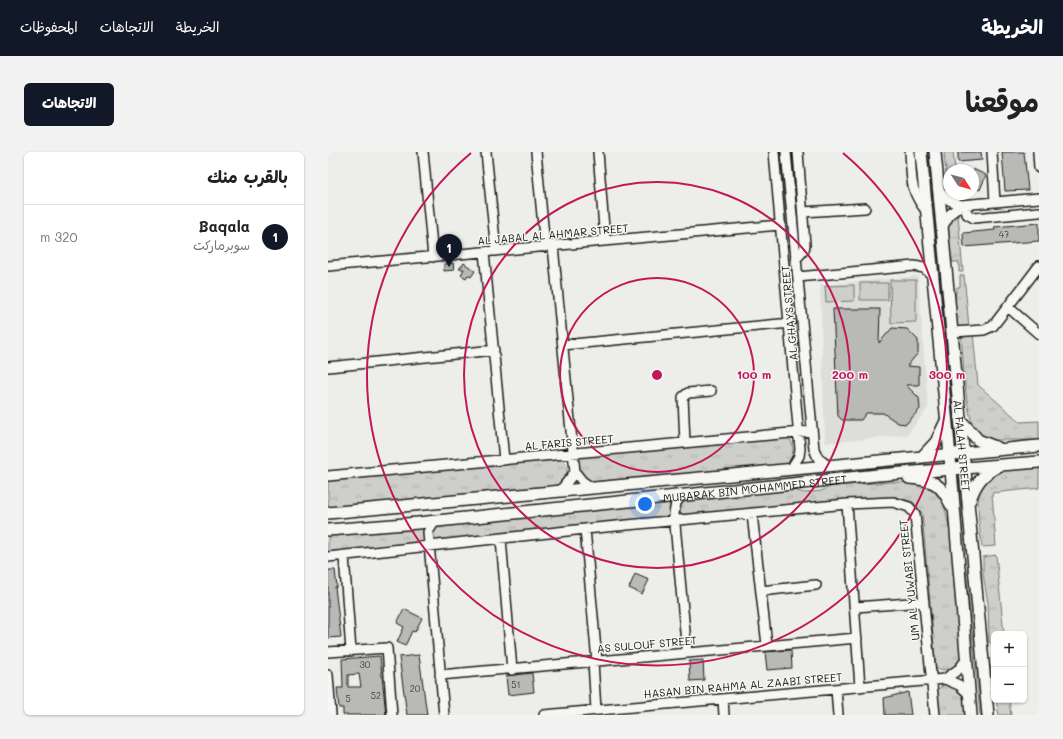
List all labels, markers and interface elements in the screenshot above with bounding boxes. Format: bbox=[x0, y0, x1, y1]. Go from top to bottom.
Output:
text: الخريطة bbox=[981, 14, 1043, 39]
text: المحفوظات bbox=[20, 17, 78, 36]
text: الاتجاهات bbox=[100, 17, 154, 36]
text: الخريطة bbox=[176, 17, 219, 36]
button: الاتجاهات bbox=[24, 83, 114, 126]
text: موقعنا bbox=[965, 83, 1039, 119]
north arrow bbox=[943, 164, 979, 200]
text: بالقرب منك bbox=[207, 165, 288, 187]
text: Baqala bbox=[199, 216, 250, 236]
street label: AL JABAL AL AHMAR STREET bbox=[477, 220, 629, 248]
text: 320 m bbox=[40, 228, 77, 245]
text: 1 bbox=[272, 228, 278, 245]
house number: 47 bbox=[999, 229, 1009, 240]
pin: 1 bbox=[436, 234, 462, 267]
text: سوبرماركت bbox=[193, 236, 250, 253]
street label: AL GHAYS STREET bbox=[777, 265, 801, 361]
text: 100 m bbox=[737, 366, 771, 382]
text: 200 m bbox=[832, 366, 868, 382]
text: 300 m bbox=[929, 366, 965, 382]
centre of rings bbox=[650, 368, 664, 382]
street label: AL FALAH STREET bbox=[951, 399, 974, 492]
street label: AL FARIS STREET bbox=[524, 431, 614, 453]
street label: MUBARAK BIN MOHAMMED STREET bbox=[662, 471, 848, 505]
your location bbox=[635, 494, 655, 514]
street label: UM AL YUWABI STREET bbox=[895, 519, 923, 641]
map controls bbox=[991, 631, 1027, 703]
button: + bbox=[991, 631, 1027, 667]
street label: AS SULOUF STREET bbox=[596, 632, 698, 656]
house number: 30 bbox=[360, 659, 371, 670]
button: − bbox=[991, 667, 1027, 703]
street label: HASAN BIN RAHMA AL ZAABI STREET bbox=[643, 669, 843, 701]
house number: 51 bbox=[511, 679, 521, 690]
house number: 20 bbox=[410, 683, 421, 694]
house number: 52 bbox=[371, 690, 381, 701]
house number: 5 bbox=[345, 693, 351, 704]

